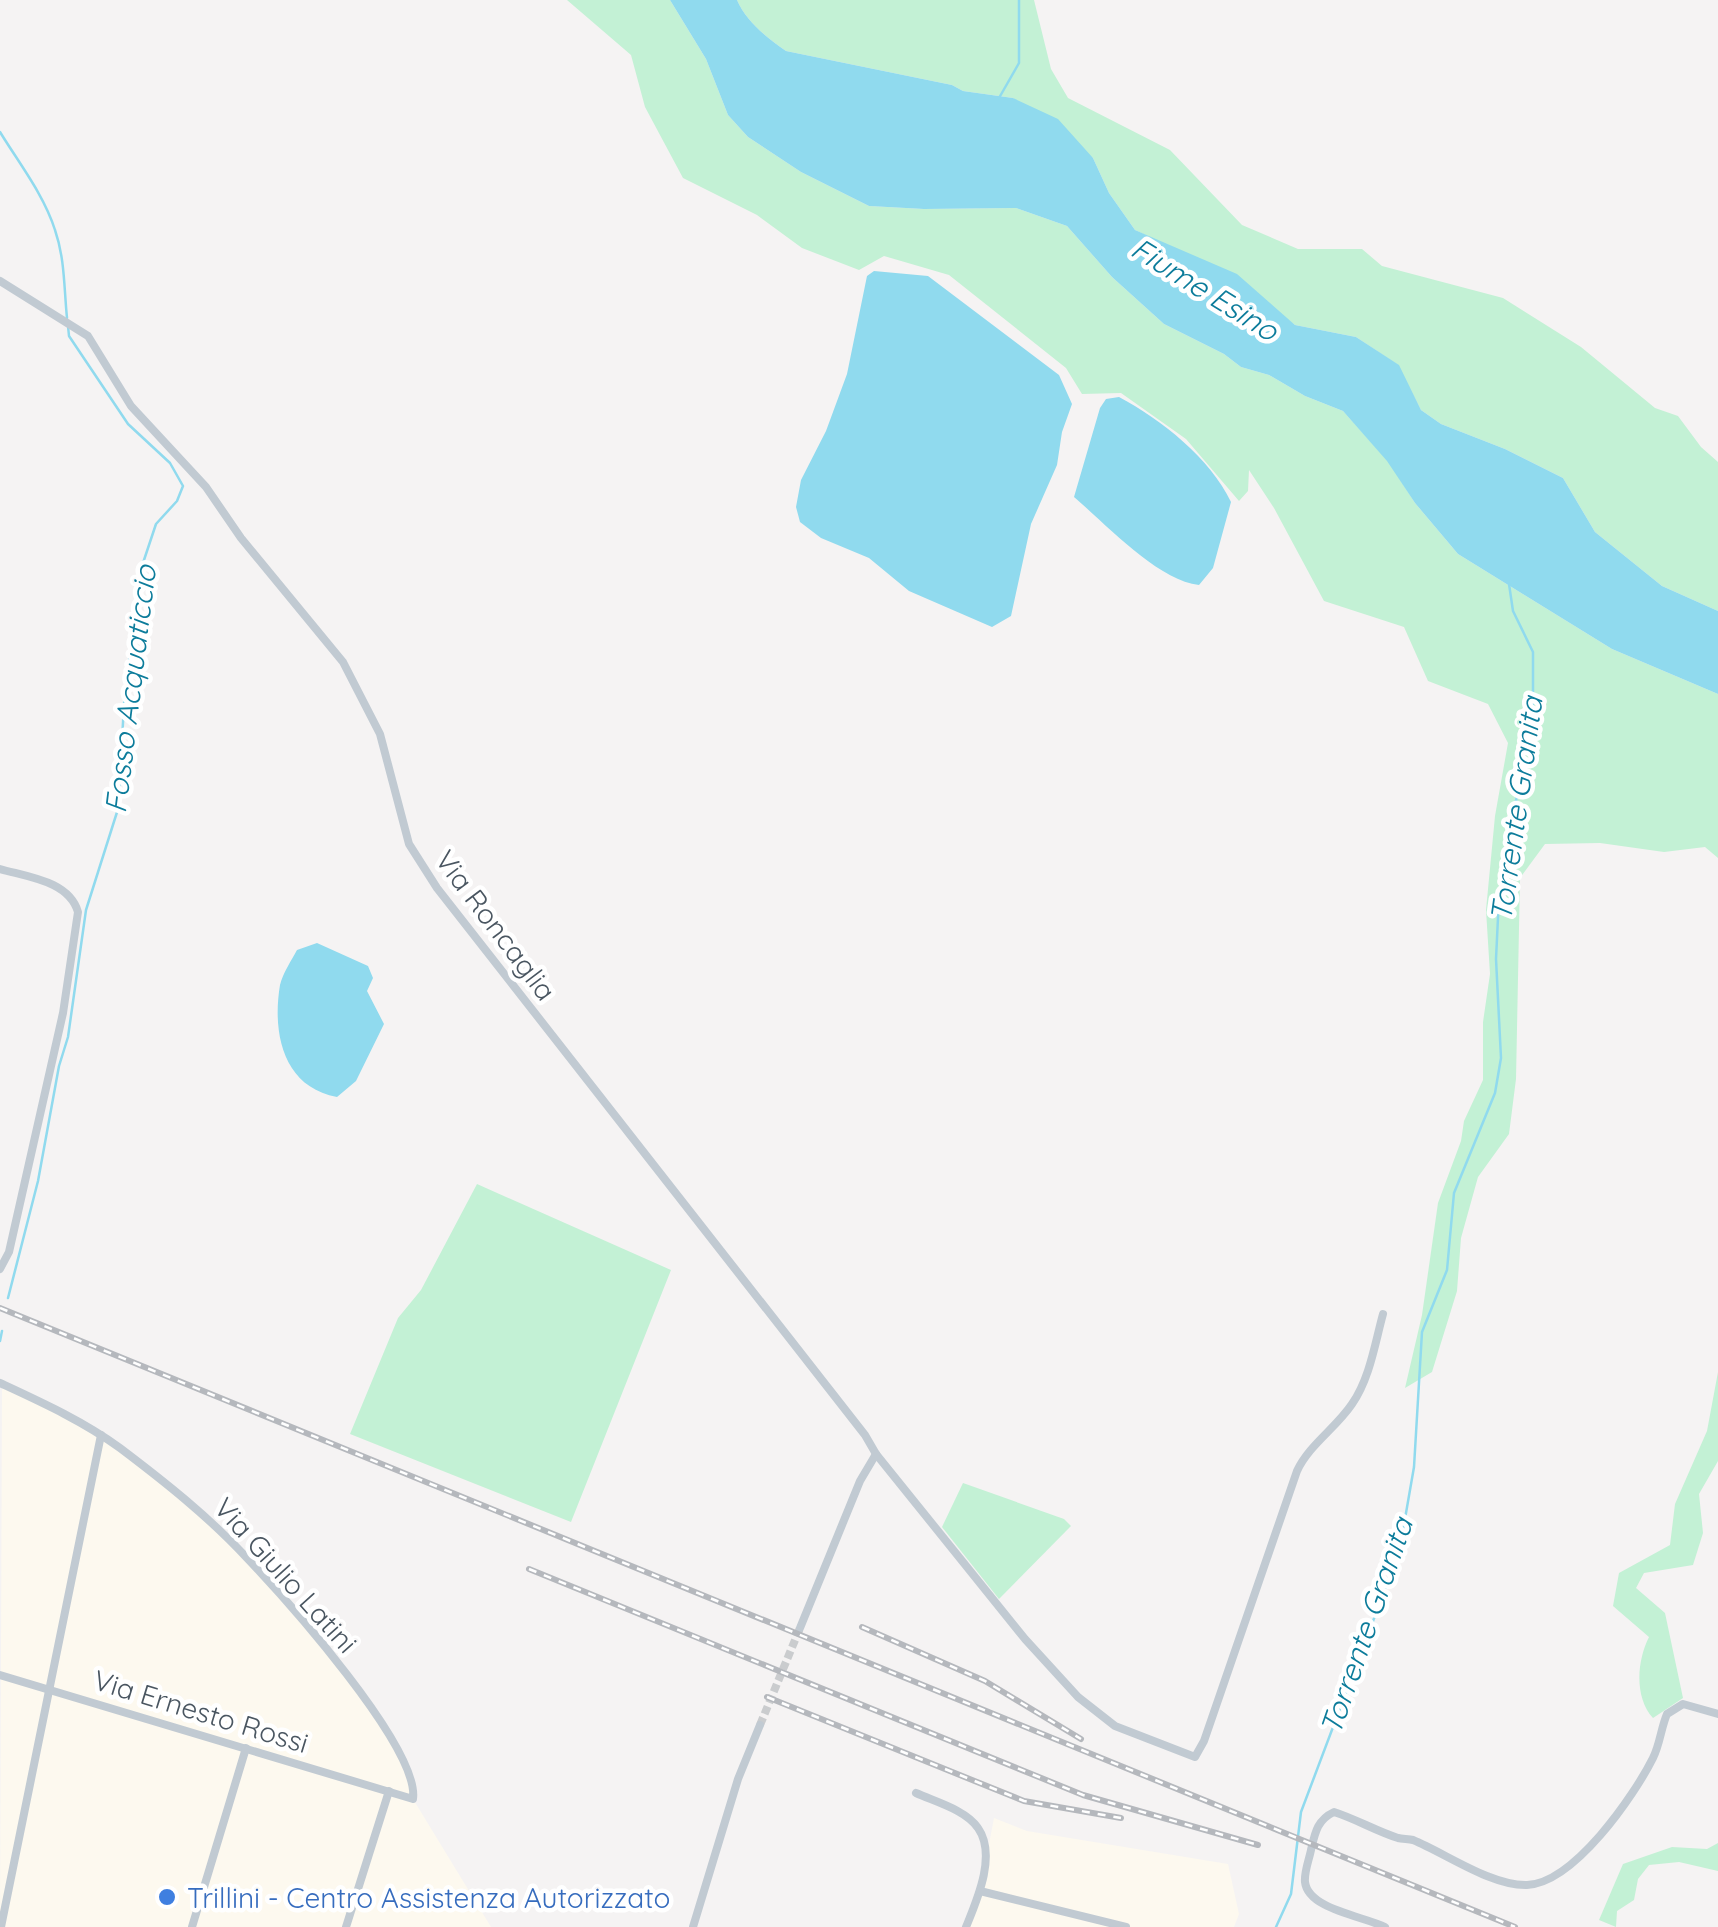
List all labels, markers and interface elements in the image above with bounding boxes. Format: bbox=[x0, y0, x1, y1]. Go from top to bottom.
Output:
water label: Fiume Esino bbox=[1125, 229, 1287, 350]
water label: Fosso Acquaticcio bbox=[96, 561, 164, 815]
water label: Torrente Granita bbox=[1481, 692, 1551, 924]
street label: Via Roncaglia bbox=[428, 843, 564, 1007]
street label: Via Giulio Latini bbox=[207, 1490, 365, 1660]
water label: Torrente Granita bbox=[1311, 1511, 1421, 1739]
street label: Via Ernesto Rossi bbox=[89, 1662, 313, 1760]
place label: Trillini - Centro Assistenza Autorizzato bbox=[187, 1880, 671, 1915]
marker: Trillini - Centro Assistenza Autorizzato bbox=[156, 1886, 178, 1908]

